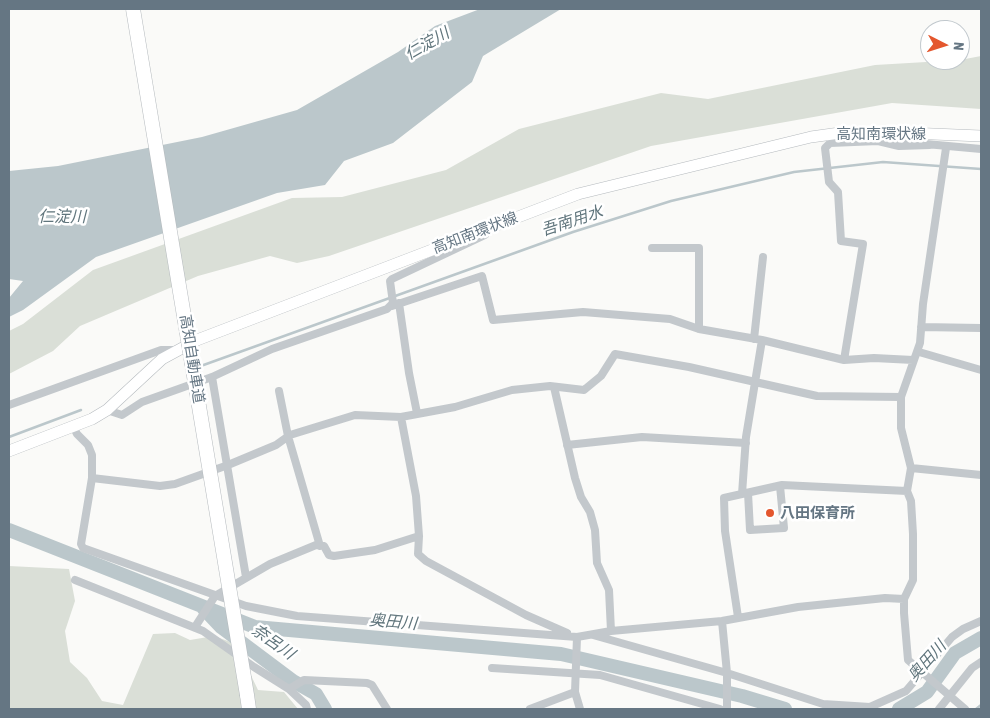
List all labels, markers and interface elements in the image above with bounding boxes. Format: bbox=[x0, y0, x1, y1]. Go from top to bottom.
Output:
north arrow bbox=[920, 20, 970, 70]
water label: 仁淀川 bbox=[401, 24, 453, 64]
text: N bbox=[951, 41, 967, 51]
street label: 高知南環状線 bbox=[836, 125, 926, 143]
water label: 吾南用水 bbox=[539, 202, 605, 240]
water label: 仁淀川 bbox=[38, 207, 86, 227]
street label: 高知南環状線 bbox=[430, 208, 520, 258]
street label: 高知自動車道 bbox=[176, 313, 208, 405]
place label: 八田保育所 bbox=[780, 504, 855, 522]
marker: 八田保育所 bbox=[764, 507, 776, 519]
water label: 奥田川 bbox=[368, 610, 418, 634]
water label: 奈呂川 bbox=[248, 620, 298, 664]
water label: 奥田川 bbox=[904, 637, 950, 685]

